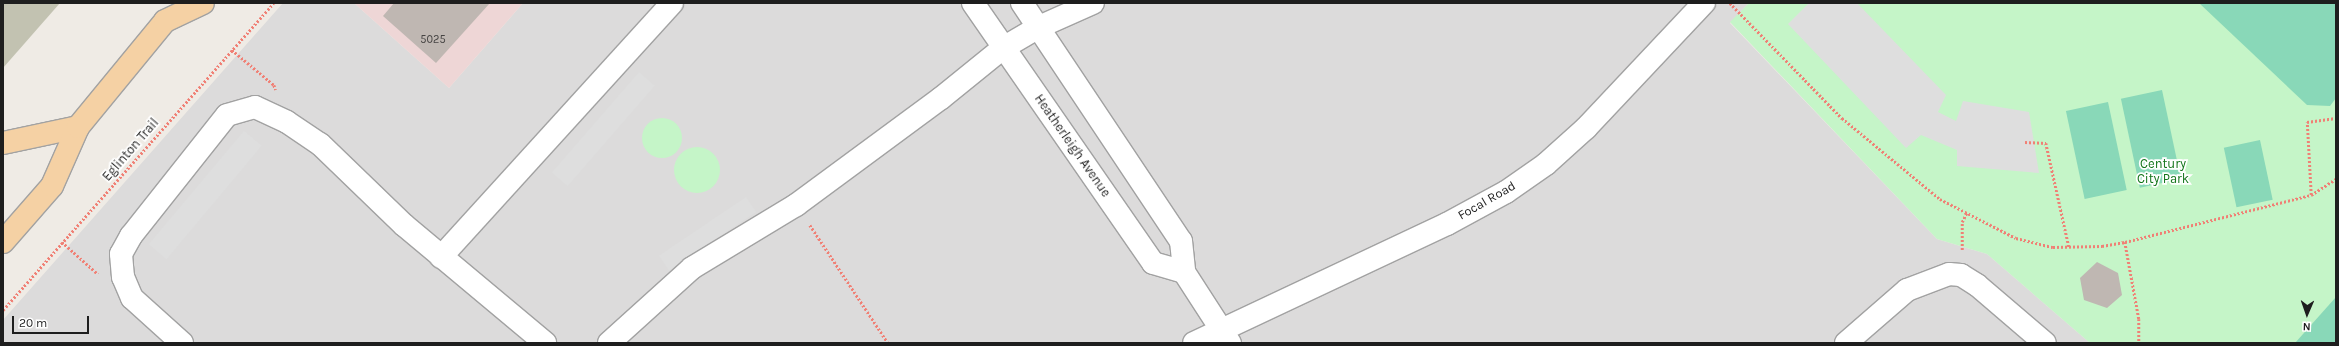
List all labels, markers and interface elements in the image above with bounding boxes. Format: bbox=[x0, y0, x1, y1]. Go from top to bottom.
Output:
house number: 5025 bbox=[420, 33, 446, 47]
street label: Heatherleigh Avenue bbox=[1031, 92, 1113, 200]
street label: Eglinton Trail bbox=[100, 116, 162, 184]
park label: Century City Park bbox=[2137, 157, 2189, 188]
street label: Focal Road bbox=[1455, 178, 1519, 224]
north arrow bbox=[2287, 294, 2327, 334]
scale bar bbox=[14, 308, 91, 334]
text: 20 m bbox=[19, 316, 47, 330]
text: N bbox=[2302, 320, 2311, 333]

